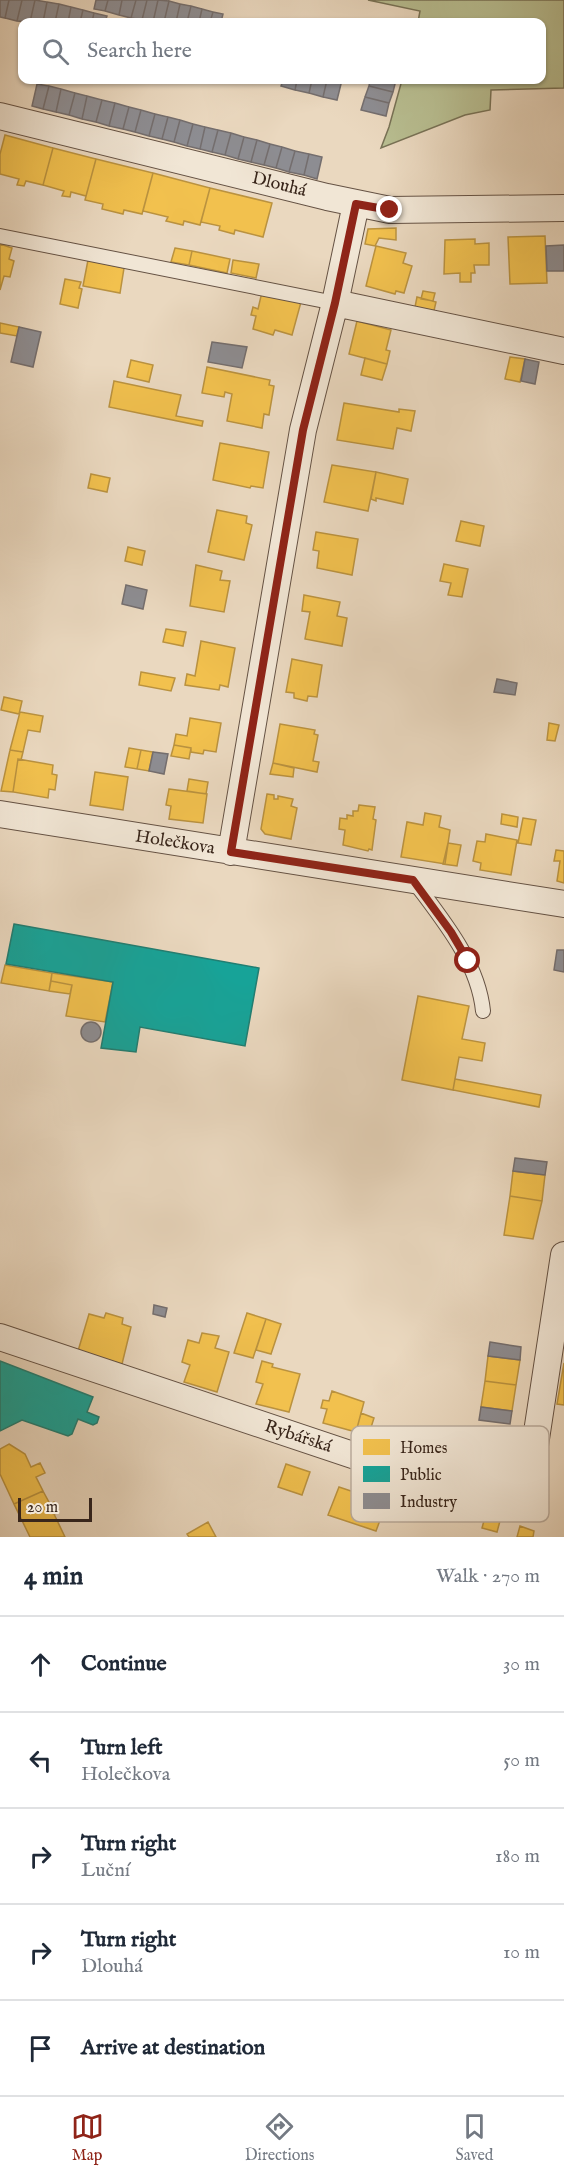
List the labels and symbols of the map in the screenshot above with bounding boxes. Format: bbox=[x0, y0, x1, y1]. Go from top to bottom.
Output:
street label: Dlouhá bbox=[249, 167, 309, 203]
route end bbox=[376, 196, 402, 222]
street label: Holečkova bbox=[134, 825, 217, 861]
route start bbox=[454, 947, 480, 973]
street label: Rybářská bbox=[261, 1415, 335, 1459]
legend bbox=[351, 1426, 549, 1522]
text: Homes bbox=[400, 1439, 448, 1459]
text: Public bbox=[400, 1466, 442, 1486]
text: Industry bbox=[400, 1493, 457, 1513]
scale bar bbox=[18, 1495, 92, 1522]

